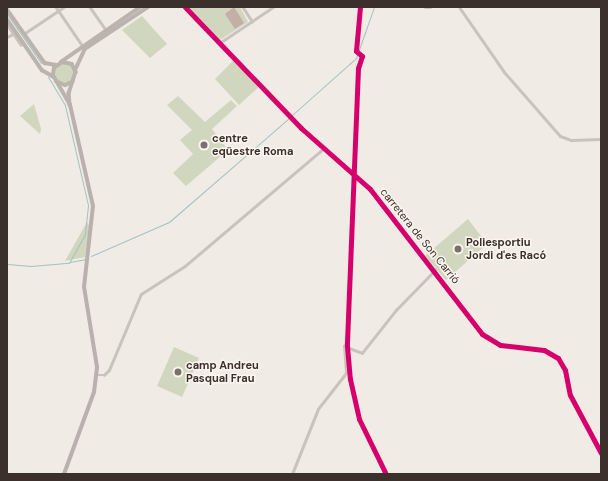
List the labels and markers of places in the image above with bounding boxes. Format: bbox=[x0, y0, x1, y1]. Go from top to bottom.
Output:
place label: centre eqüestre Roma bbox=[212, 132, 293, 158]
marker: centre eqüestre Roma bbox=[199, 140, 209, 150]
place label: Poliesportiu Jordi d'es Racó bbox=[466, 236, 546, 262]
marker: Poliesportiu Jordi d'es Racó bbox=[453, 244, 463, 254]
place label: camp Andreu Pasqual Frau bbox=[186, 359, 259, 385]
marker: camp Andreu Pasqual Frau bbox=[173, 367, 183, 377]

